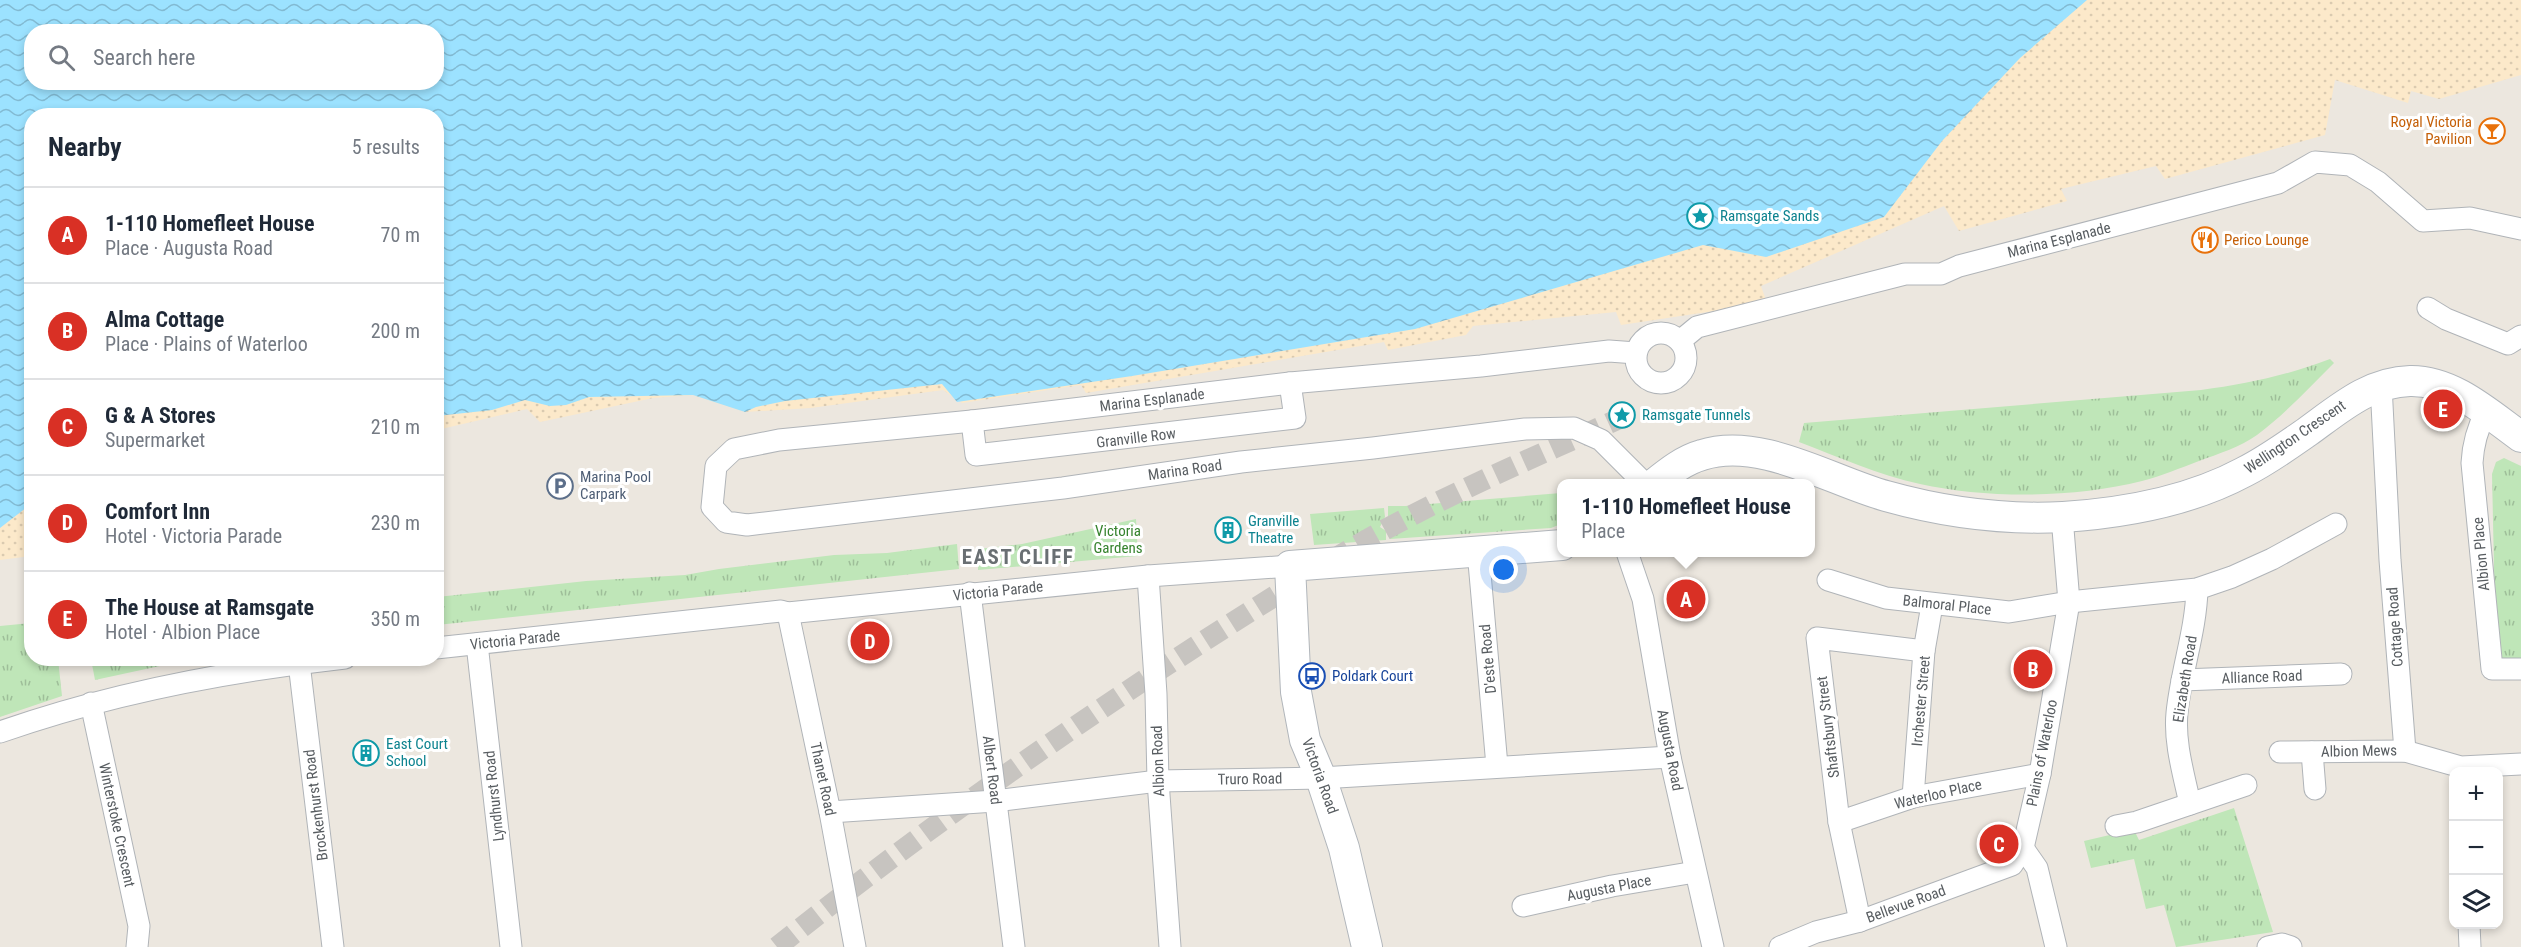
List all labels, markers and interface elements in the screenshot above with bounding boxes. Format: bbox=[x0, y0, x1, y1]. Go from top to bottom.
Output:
search box bbox=[24, 24, 444, 90]
icon: search bbox=[45, 41, 78, 74]
text: Search here bbox=[93, 45, 195, 70]
place label: Royal Victoria Pavilion bbox=[2391, 113, 2472, 148]
bar icon: Royal Victoria Pavilion bbox=[2477, 116, 2507, 146]
text: Nearby bbox=[48, 132, 122, 162]
text: 5 results bbox=[352, 135, 420, 159]
place icon: Ramsgate Sands bbox=[1685, 201, 1715, 231]
place label: Ramsgate Sands bbox=[1720, 207, 1819, 225]
text: 1-110 Homefleet House bbox=[105, 211, 315, 236]
street label: Marina Esplanade bbox=[2006, 218, 2112, 262]
text: A bbox=[62, 223, 73, 247]
text: 70 m bbox=[381, 223, 420, 247]
restaurant icon: Perico Lounge bbox=[2190, 225, 2220, 255]
place label: Perico Lounge bbox=[2224, 231, 2309, 249]
text: Place · Augusta Road bbox=[105, 236, 273, 260]
text: Alma Cottage bbox=[105, 307, 224, 332]
text: B bbox=[62, 319, 73, 343]
text: 200 m bbox=[371, 319, 420, 343]
text: Place · Plains of Waterloo bbox=[105, 332, 308, 356]
street label: Marina Esplanade bbox=[1098, 385, 1206, 415]
pin: E bbox=[2424, 386, 2462, 432]
street label: Wellington Crescent bbox=[2241, 396, 2349, 478]
place icon: Ramsgate Tunnels bbox=[1607, 400, 1637, 430]
text: G & A Stores bbox=[105, 403, 216, 428]
place label: Ramsgate Tunnels bbox=[1642, 406, 1751, 424]
text: C bbox=[62, 415, 73, 439]
text: 210 m bbox=[371, 415, 420, 439]
street label: Granville Row bbox=[1095, 424, 1177, 452]
text: Supermarket bbox=[105, 428, 205, 452]
street label: Marina Road bbox=[1147, 456, 1223, 484]
place label: Marina Pool Carpark bbox=[580, 468, 651, 503]
parking icon: Marina Pool Carpark bbox=[545, 471, 575, 501]
popup bbox=[1557, 479, 1815, 557]
text: 1-110 Homefleet House bbox=[1581, 494, 1791, 519]
text: Comfort Inn bbox=[105, 499, 210, 524]
text: D bbox=[62, 511, 73, 535]
text: 230 m bbox=[371, 511, 420, 535]
place label: Granville Theatre bbox=[1248, 512, 1299, 547]
building icon: Granville Theatre bbox=[1213, 515, 1243, 545]
street label: Albion Place bbox=[2469, 516, 2493, 592]
text: Place bbox=[1581, 519, 1625, 543]
park label: Victoria Gardens bbox=[1093, 522, 1143, 557]
text: Hotel · Victoria Parade bbox=[105, 524, 282, 548]
district label: EAST CLIFF bbox=[962, 545, 1074, 569]
your location bbox=[1489, 555, 1518, 584]
pin: A bbox=[1666, 576, 1706, 622]
street label: Victoria Parade bbox=[952, 577, 1044, 605]
street label: Cottage Road bbox=[2383, 586, 2407, 668]
street label: Balmoral Place bbox=[1902, 591, 1992, 619]
text: The House at Ramsgate bbox=[105, 595, 314, 620]
text: E bbox=[63, 607, 72, 631]
text: 350 m bbox=[371, 607, 420, 631]
pin: D bbox=[850, 618, 890, 664]
text: Hotel · Albion Place bbox=[105, 620, 260, 644]
street label: D'este Road bbox=[1476, 624, 1500, 694]
street label: Victoria Parade bbox=[469, 626, 561, 654]
street label: Elizabeth Road bbox=[2169, 634, 2201, 724]
pin: B bbox=[2014, 646, 2052, 692]
street label: Irchester Street bbox=[1908, 655, 1934, 747]
bus stop icon: Poldark Court bbox=[1297, 661, 1327, 691]
place label: Poldark Court bbox=[1332, 667, 1413, 685]
street label: Alliance Road bbox=[2221, 667, 2303, 687]
street label: Shaftsbury Street bbox=[1813, 675, 1843, 779]
street label: Plains of Waterloo bbox=[2023, 698, 2061, 808]
street label: Augusta Road bbox=[1653, 708, 1687, 792]
street label: Albion Road bbox=[1148, 725, 1168, 797]
street label: Albert Road bbox=[979, 734, 1005, 806]
place label: East Court School bbox=[386, 735, 448, 770]
street label: Victoria Road bbox=[1298, 736, 1342, 816]
building icon: East Court School bbox=[351, 738, 381, 768]
street label: Thanet Road bbox=[806, 741, 840, 817]
street label: Albion Mews bbox=[2321, 741, 2397, 761]
street label: Brockenhurst Road bbox=[300, 748, 332, 862]
street label: Lyndhurst Road bbox=[480, 750, 508, 842]
street label: Winterstoke Crescent bbox=[95, 761, 139, 889]
map controls bbox=[2449, 767, 2503, 929]
button: + bbox=[2449, 767, 2503, 821]
street label: Truro Road bbox=[1218, 769, 1282, 789]
street label: Waterloo Place bbox=[1892, 775, 1984, 813]
button: − bbox=[2449, 821, 2503, 875]
pin: C bbox=[1980, 822, 2018, 866]
street label: Augusta Place bbox=[1565, 871, 1653, 905]
button: layers bbox=[2449, 875, 2503, 929]
street label: Bellevue Road bbox=[1864, 881, 1948, 927]

